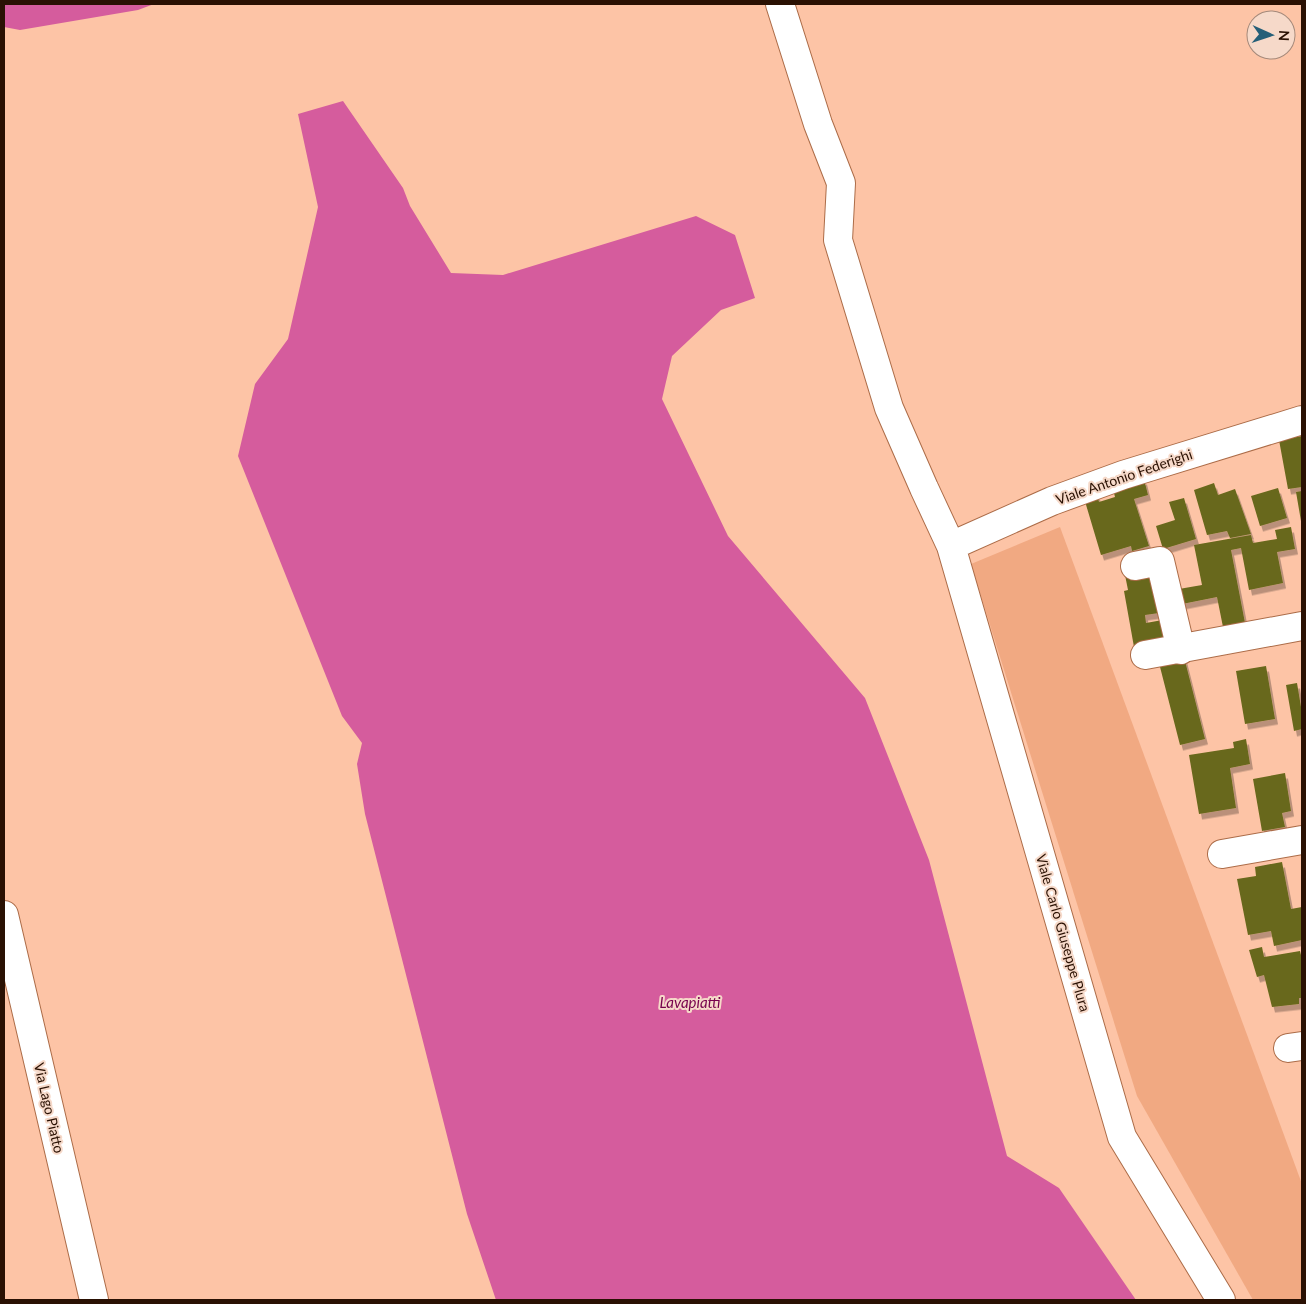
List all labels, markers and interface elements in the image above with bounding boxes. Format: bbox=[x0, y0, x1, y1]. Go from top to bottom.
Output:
north arrow bbox=[1246, 10, 1296, 60]
text: N bbox=[1276, 30, 1293, 42]
street label: Viale Antonio Federighi bbox=[1053, 445, 1194, 508]
street label: Viale Carlo Giuseppe Plura bbox=[1033, 852, 1094, 1014]
water label: Lavapiatti bbox=[659, 993, 721, 1011]
street label: Via Lago Piatto bbox=[31, 1061, 68, 1155]

